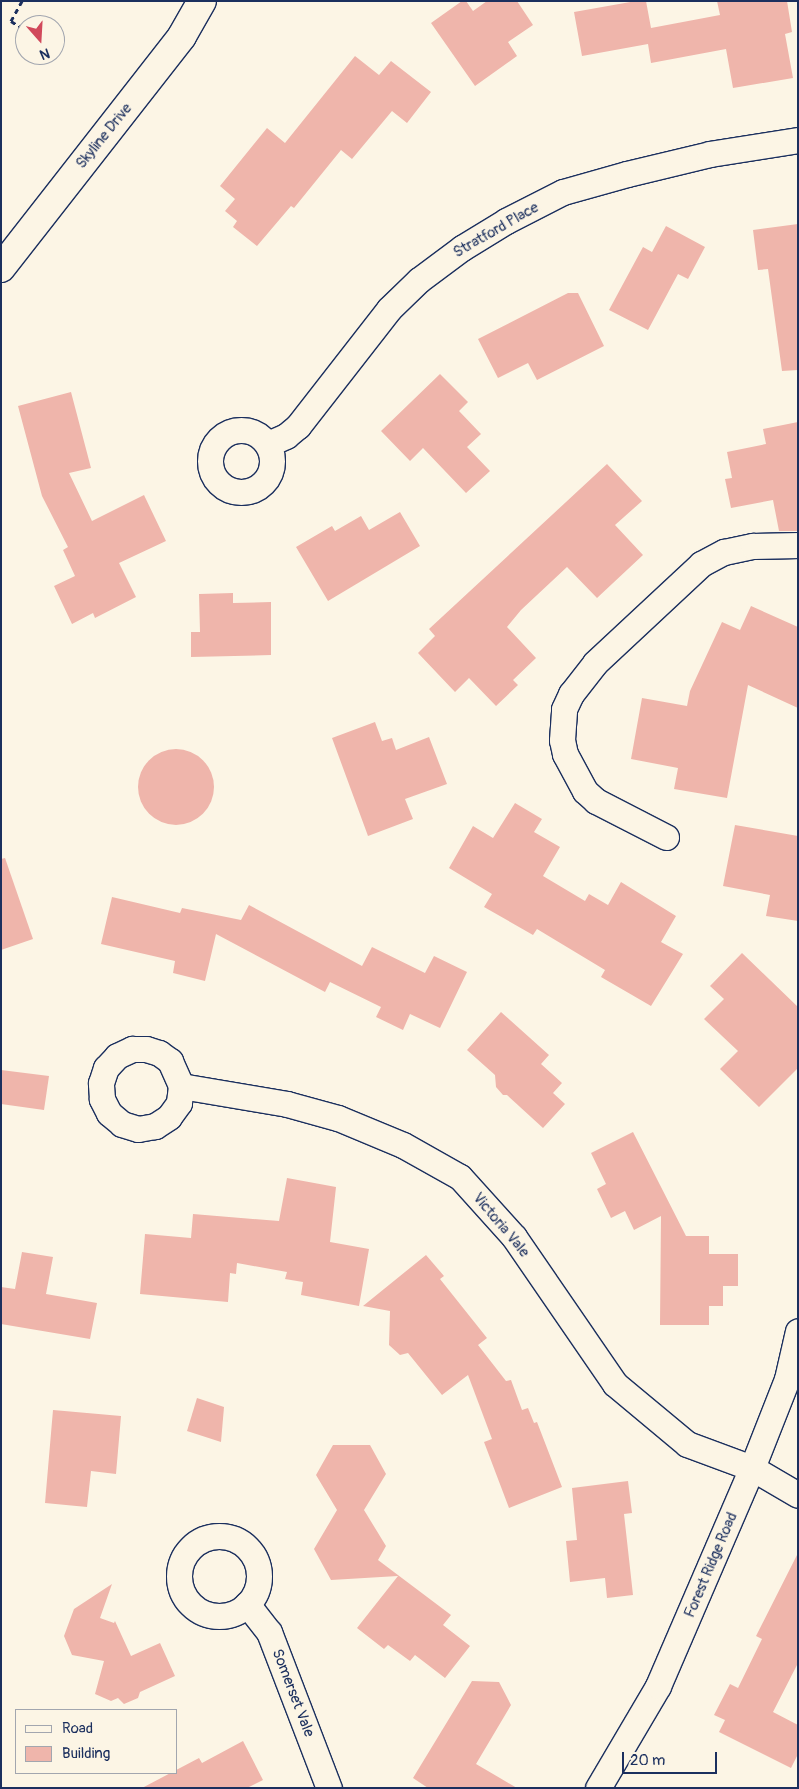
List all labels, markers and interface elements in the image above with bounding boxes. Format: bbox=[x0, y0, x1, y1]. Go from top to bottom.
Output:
north arrow bbox=[15, 15, 65, 65]
text: N bbox=[37, 44, 52, 63]
street label: Skyline Drive bbox=[72, 100, 136, 172]
street label: Stratford Place bbox=[450, 198, 542, 262]
street label: Victoria Vale bbox=[469, 1189, 533, 1261]
street label: Forest Ridge Road bbox=[681, 1510, 741, 1620]
street label: Somerset Vale bbox=[268, 1646, 318, 1740]
legend bbox=[15, 1709, 178, 1774]
text: Road bbox=[62, 1719, 93, 1738]
scale bar bbox=[624, 1742, 719, 1774]
text: Building bbox=[62, 1744, 110, 1763]
text: 20 m bbox=[630, 1751, 665, 1770]

